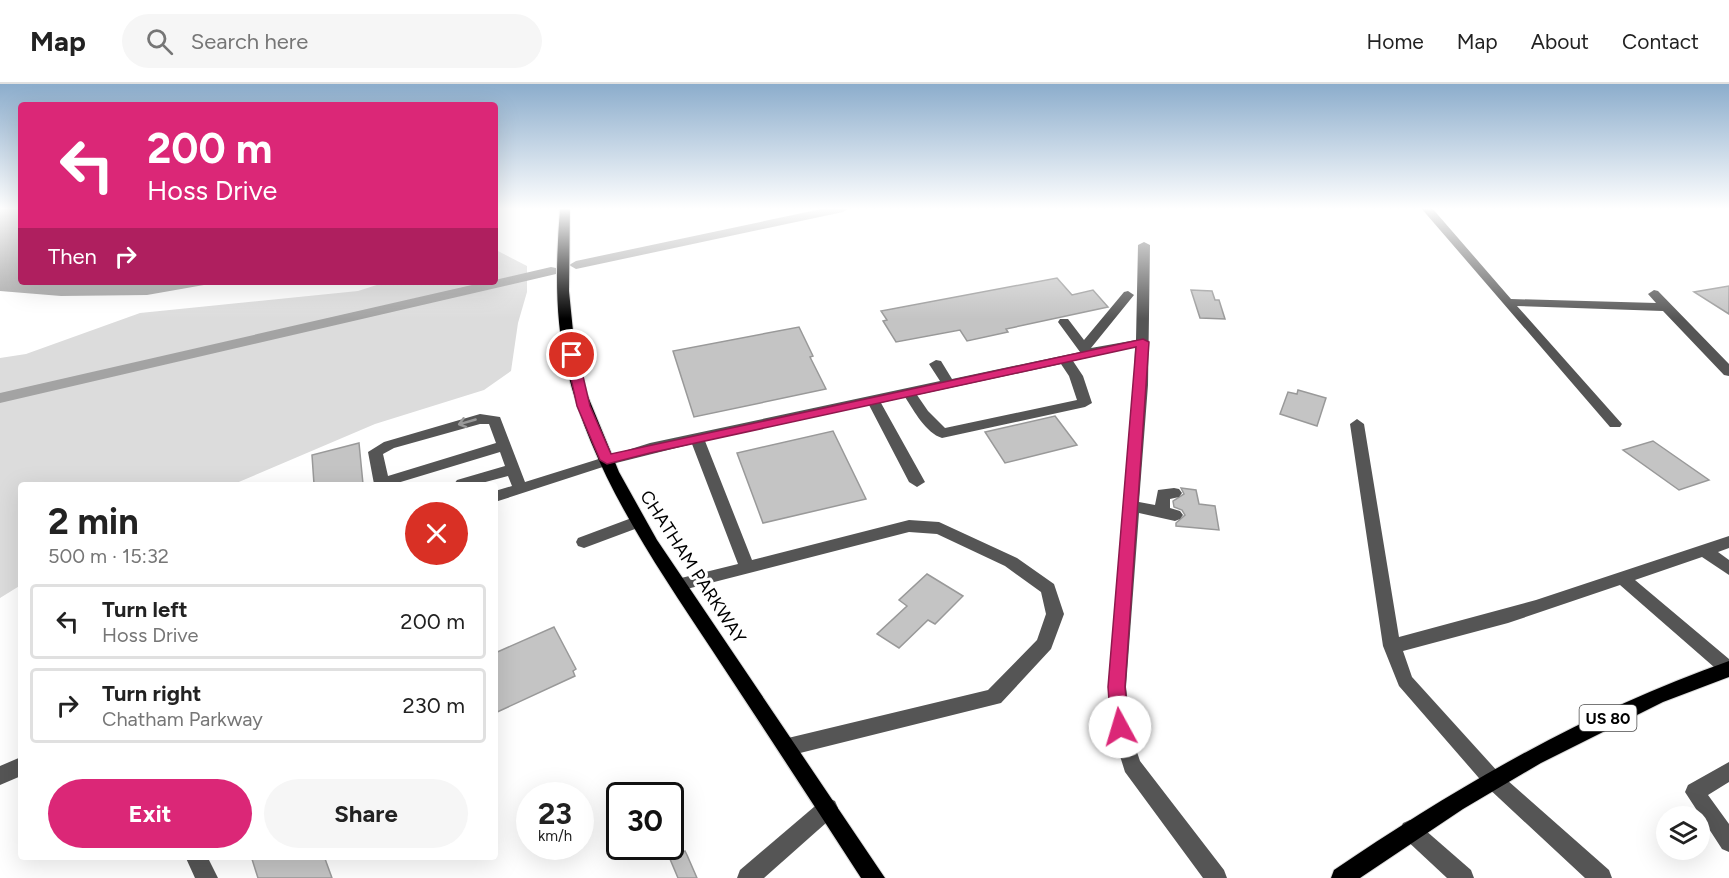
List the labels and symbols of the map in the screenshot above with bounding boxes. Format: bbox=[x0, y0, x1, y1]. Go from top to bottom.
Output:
pin bbox=[546, 329, 597, 380]
one-way arrow bbox=[458, 417, 477, 428]
street label: CHATHAM PARKWAY bbox=[635, 486, 751, 648]
position arrow bbox=[1088, 695, 1152, 759]
road number: US 80 bbox=[1580, 705, 1636, 731]
speed limit sign: 30 bbox=[606, 782, 684, 860]

